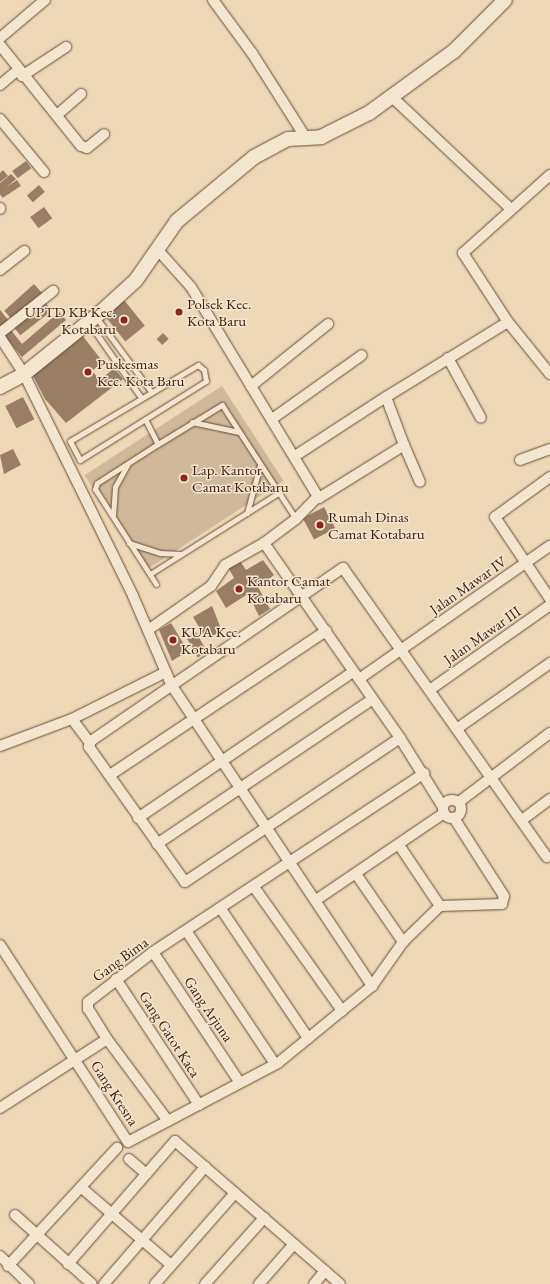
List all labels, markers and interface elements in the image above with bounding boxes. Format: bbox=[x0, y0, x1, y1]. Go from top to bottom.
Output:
place label: Polsek Kec. Kota Baru bbox=[187, 294, 252, 329]
place label: UPTD KB Kec. Kotabaru bbox=[25, 302, 116, 337]
marker: Polsek Kec. Kota Baru bbox=[174, 307, 184, 317]
marker: UPTD KB Kec. Kotabaru bbox=[119, 315, 129, 325]
place label: Puskesmas Kec. Kota Baru bbox=[97, 354, 185, 389]
marker: Puskesmas Kec. Kota Baru bbox=[82, 366, 94, 378]
place label: Lap. Kantor Camat Kotabaru bbox=[192, 460, 289, 495]
marker: Lap. Kantor Camat Kotabaru bbox=[179, 473, 189, 483]
place label: Rumah Dinas Camat Kotabaru bbox=[328, 507, 425, 542]
marker: Rumah Dinas Camat Kotabaru bbox=[315, 520, 325, 530]
street label: Jalan Mawar IV bbox=[426, 552, 510, 618]
place label: Kantor Camat Kotabaru bbox=[247, 571, 330, 606]
marker: Kantor Camat Kotabaru bbox=[234, 584, 244, 594]
street label: Jalan Mawar III bbox=[440, 602, 524, 668]
place label: KUA Kec. Kotabaru bbox=[181, 622, 241, 657]
marker: KUA Kec. Kotabaru bbox=[168, 635, 178, 645]
street label: Gang Bima bbox=[89, 933, 151, 985]
street label: Gang Arjuna bbox=[181, 973, 237, 1045]
street label: Gang Gatot Kaca bbox=[135, 988, 205, 1080]
street label: Gang Kresna bbox=[87, 1057, 143, 1129]

